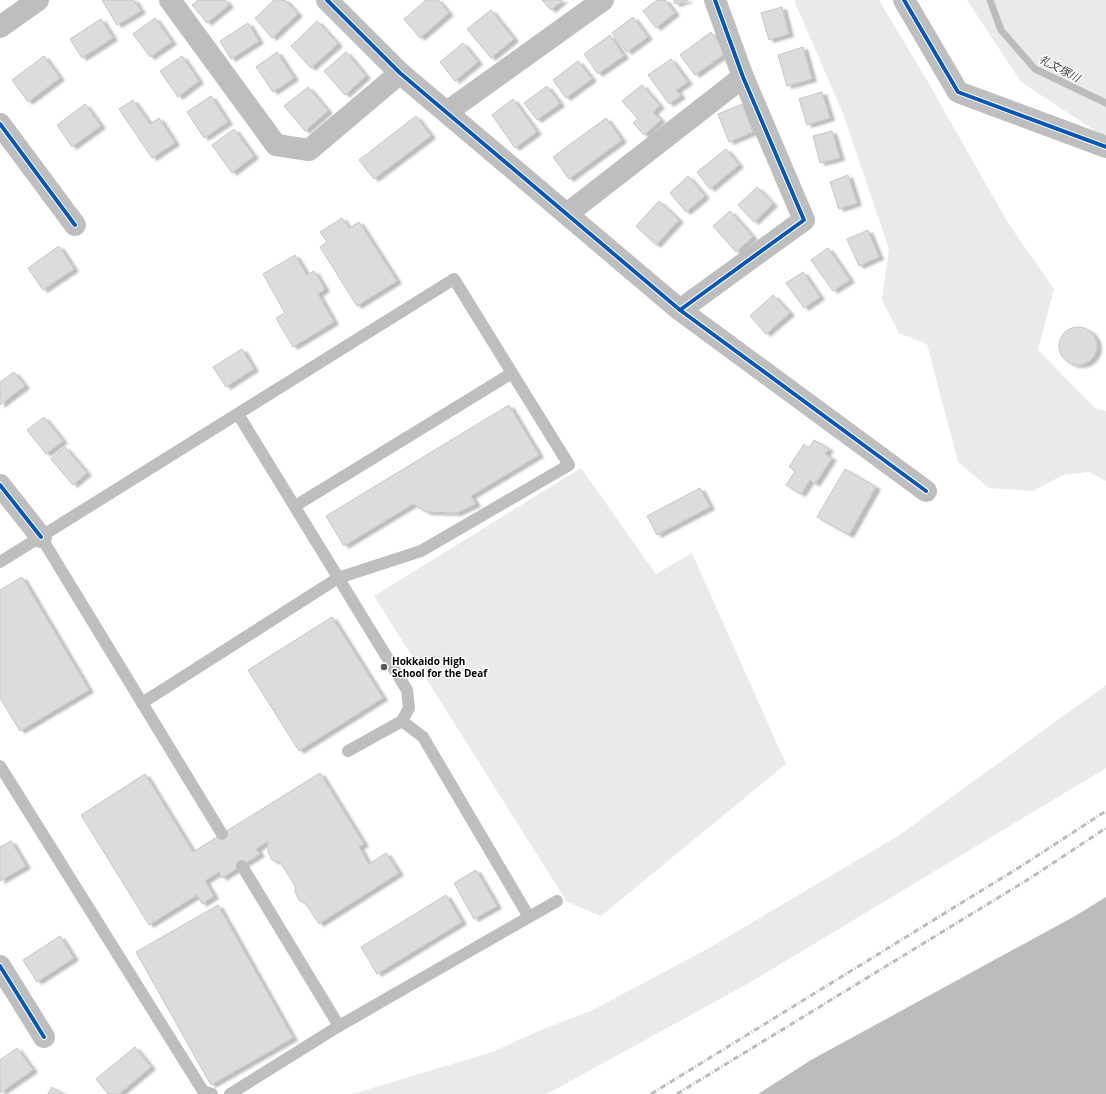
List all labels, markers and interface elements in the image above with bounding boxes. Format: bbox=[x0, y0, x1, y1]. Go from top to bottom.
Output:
water label: 礼文塚川 bbox=[1037, 51, 1084, 85]
place label: Hokkaido High School for the Deaf bbox=[392, 654, 488, 680]
marker: Hokkaido High School for the Deaf bbox=[379, 662, 389, 672]

